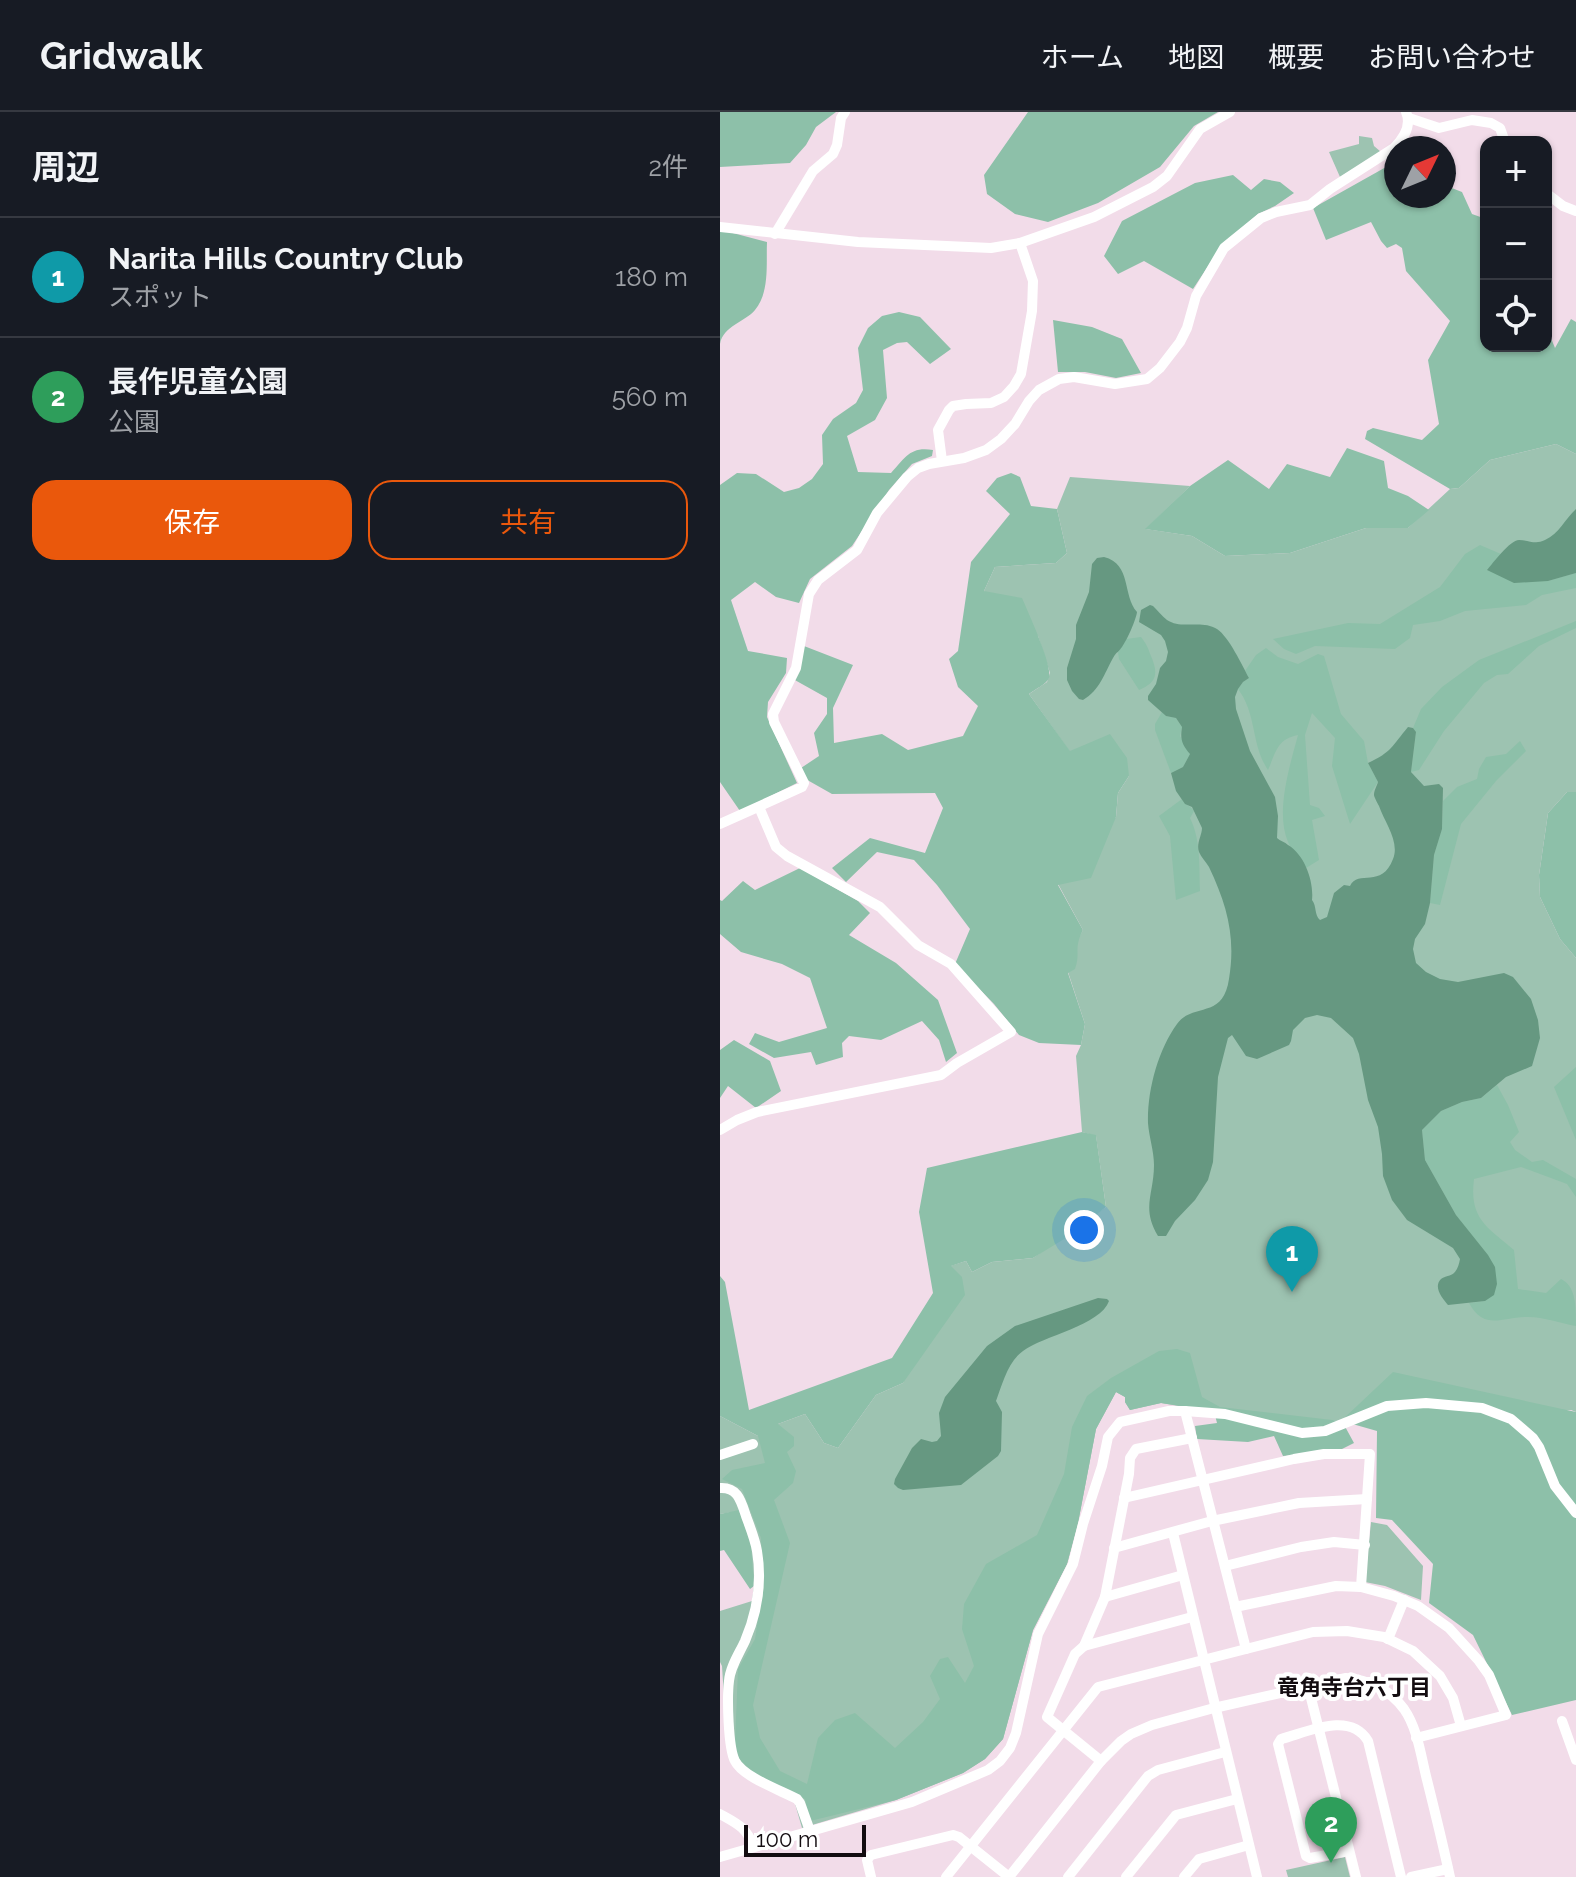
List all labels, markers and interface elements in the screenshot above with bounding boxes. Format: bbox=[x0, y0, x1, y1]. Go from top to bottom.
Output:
text: Gridwalk bbox=[40, 33, 203, 78]
text: ホーム bbox=[1041, 41, 1124, 74]
text: 地図 bbox=[1168, 41, 1224, 74]
text: 概要 bbox=[1268, 41, 1324, 74]
text: お問い合わせ bbox=[1368, 41, 1536, 74]
north arrow bbox=[1384, 136, 1456, 208]
map controls bbox=[1480, 136, 1552, 352]
button: + bbox=[1480, 136, 1552, 208]
text: 周辺 bbox=[32, 147, 100, 187]
text: 2件 bbox=[648, 152, 688, 182]
button: − bbox=[1480, 208, 1552, 280]
text: Narita Hills Country Club bbox=[108, 241, 463, 276]
text: 1 bbox=[52, 262, 64, 292]
text: 180 m bbox=[615, 262, 688, 292]
button: locate bbox=[1480, 280, 1552, 352]
text: スポット bbox=[108, 282, 212, 312]
text: 長作児童公園 bbox=[108, 364, 288, 399]
text: 2 bbox=[51, 382, 65, 412]
text: 560 m bbox=[612, 382, 688, 412]
text: 公園 bbox=[108, 407, 160, 437]
button: 保存 bbox=[32, 480, 352, 560]
button: 共有 bbox=[368, 480, 688, 560]
your location bbox=[1064, 1210, 1104, 1250]
pin: 1 bbox=[1266, 1226, 1318, 1292]
district label: 竜角寺台六丁目 bbox=[1277, 1674, 1431, 1700]
pin: 2 bbox=[1305, 1797, 1357, 1863]
scale bar bbox=[744, 1821, 866, 1857]
text: 100 m bbox=[756, 1826, 818, 1852]

